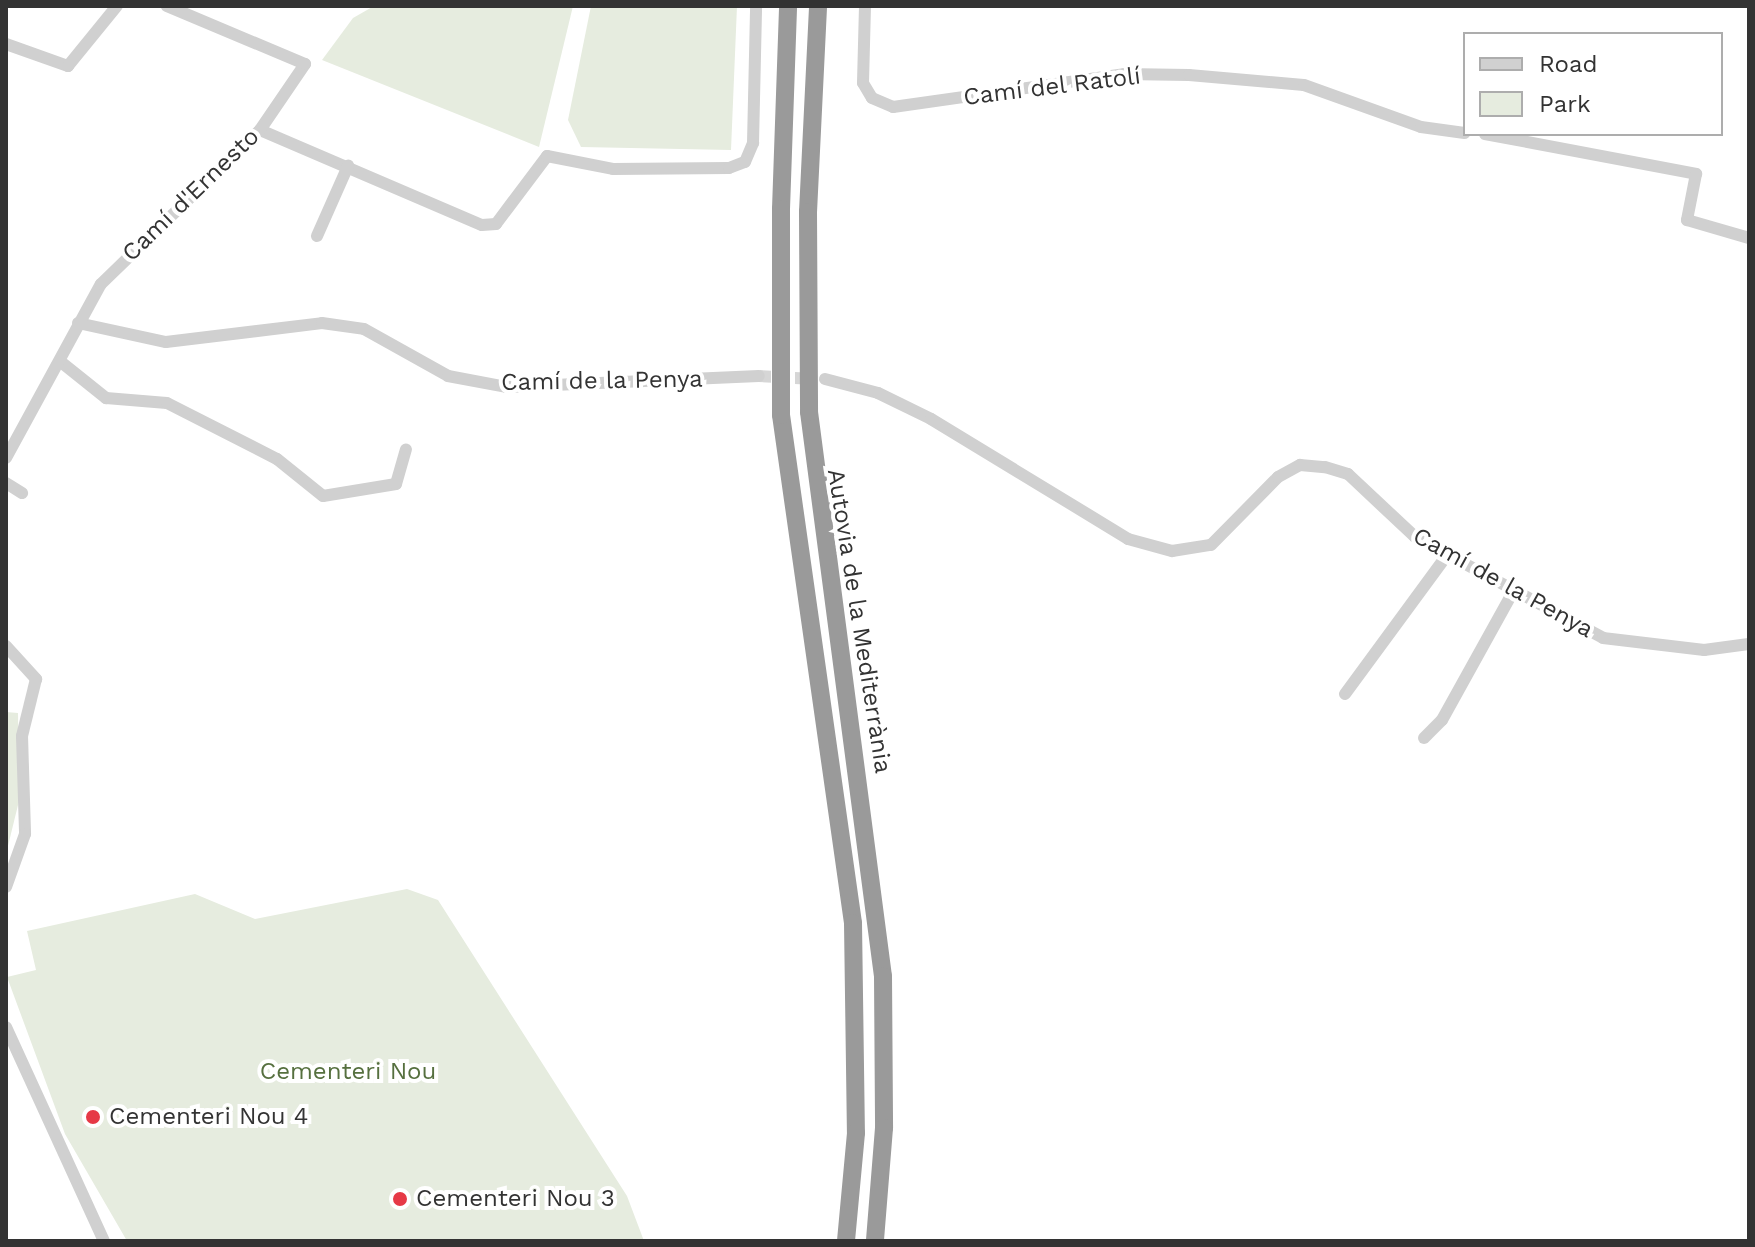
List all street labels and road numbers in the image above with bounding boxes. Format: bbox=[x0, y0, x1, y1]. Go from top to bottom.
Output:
street label: Camí del Ratolí bbox=[961, 62, 1143, 112]
street label: Camí d'Ernesto bbox=[117, 122, 265, 268]
street label: Camí de la Penya bbox=[501, 365, 703, 397]
street label: Autovia de la Mediterrània bbox=[821, 466, 897, 776]
street label: Camí de la Penya bbox=[1408, 521, 1598, 645]

